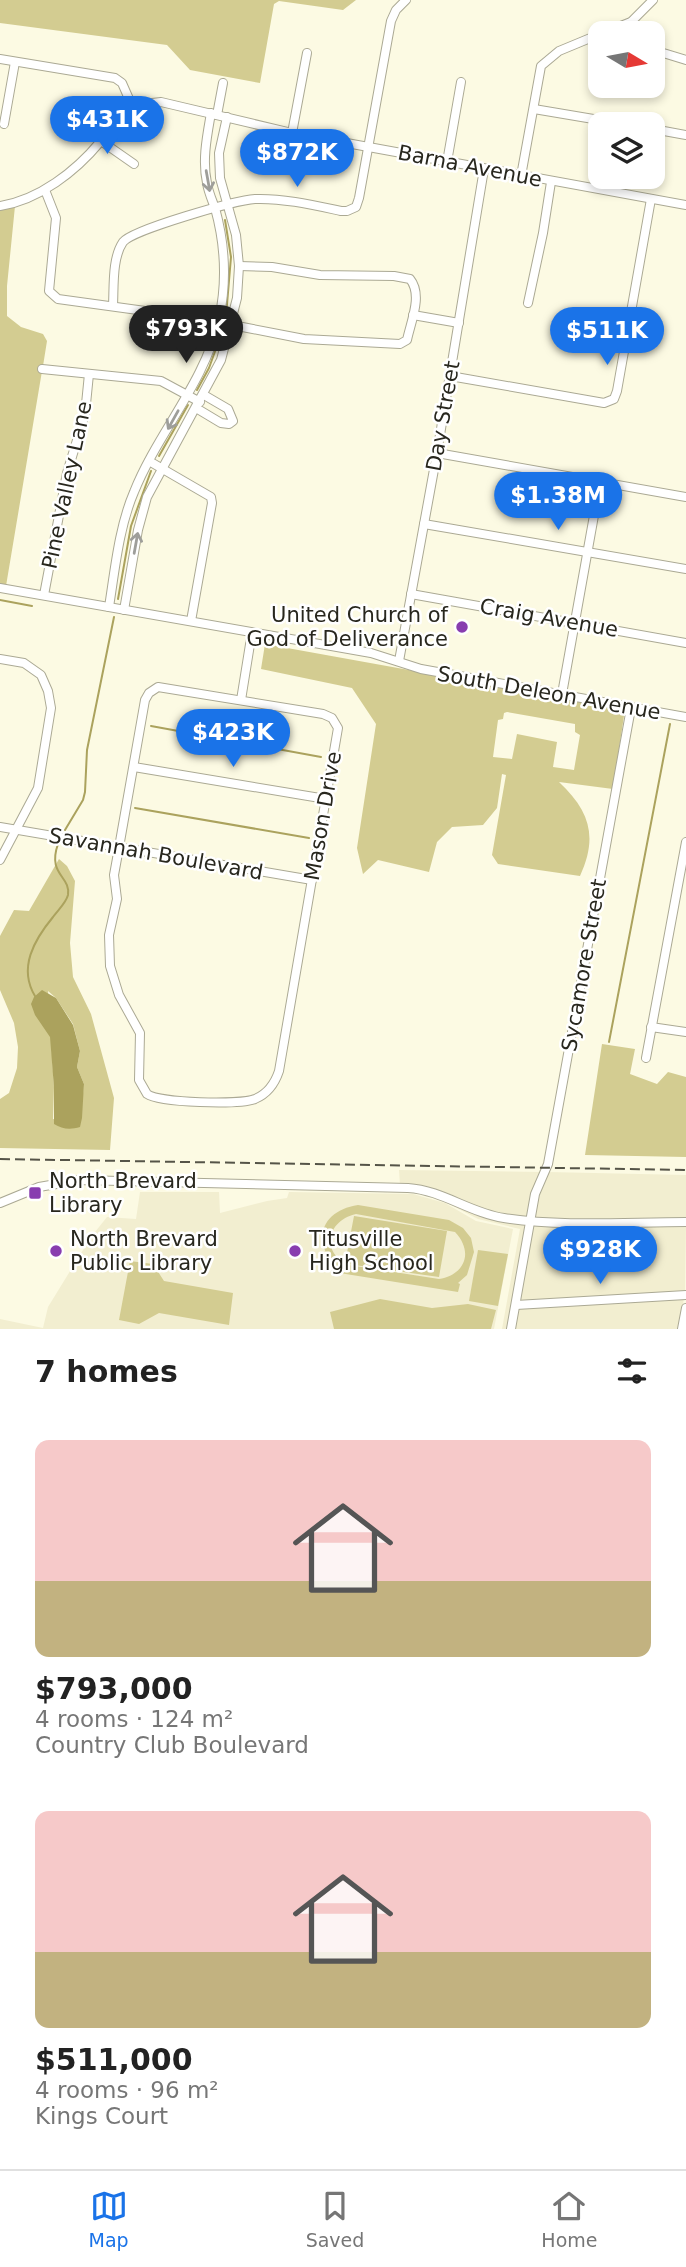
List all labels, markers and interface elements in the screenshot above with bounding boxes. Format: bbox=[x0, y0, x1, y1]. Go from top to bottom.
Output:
north arrow bbox=[588, 21, 665, 98]
map controls bbox=[588, 21, 665, 189]
pin: $431K bbox=[58, 96, 156, 156]
text: $431K bbox=[66, 106, 148, 132]
button: layers bbox=[588, 112, 665, 189]
pin: $872K bbox=[248, 130, 346, 189]
text: $872K bbox=[256, 139, 338, 165]
street label: Barna Avenue bbox=[396, 140, 544, 192]
one-way arrow bbox=[202, 169, 215, 192]
pin: $793K bbox=[137, 306, 235, 365]
pin: $511K bbox=[558, 308, 656, 367]
text: $793K bbox=[145, 315, 227, 341]
text: $511K bbox=[566, 317, 648, 343]
street label: Day Street bbox=[421, 359, 465, 473]
street label: Pine Valley Lane bbox=[37, 399, 97, 571]
one-way arrow bbox=[166, 409, 179, 430]
pin: $1.38M bbox=[501, 472, 615, 532]
text: $1.38M bbox=[510, 482, 606, 508]
one-way arrow bbox=[130, 532, 143, 554]
street label: Craig Avenue bbox=[478, 594, 620, 642]
place label: United Church of God of Deliverance bbox=[247, 603, 449, 651]
marker: United Church of God of Deliverance bbox=[454, 619, 470, 635]
street label: South Deleon Avenue bbox=[435, 662, 663, 724]
pin: $423K bbox=[184, 710, 282, 769]
text: $423K bbox=[192, 719, 274, 745]
street label: Mason Drive bbox=[300, 750, 346, 882]
street label: Savannah Boulevard bbox=[47, 823, 265, 885]
street label: Sycamore Street bbox=[557, 877, 611, 1053]
place label: North Brevard Library bbox=[49, 1169, 197, 1217]
marker: North Brevard Library bbox=[27, 1185, 43, 1201]
pin: $928K bbox=[551, 1226, 649, 1286]
place label: North Brevard Public Library bbox=[70, 1227, 218, 1275]
place label: Titusville High School bbox=[308, 1227, 434, 1275]
text: $928K bbox=[559, 1236, 641, 1262]
marker: North Brevard Public Library bbox=[48, 1243, 64, 1259]
marker: Titusville High School bbox=[287, 1243, 303, 1259]
icon: filters bbox=[613, 1352, 651, 1390]
text: 7 homes bbox=[35, 1354, 178, 1389]
icon: home bbox=[280, 1485, 406, 1611]
text: $793,000 bbox=[35, 1671, 193, 1706]
text: 4 rooms · 124 m² bbox=[35, 1706, 233, 1732]
text: Country Club Boulevard bbox=[35, 1732, 309, 1758]
icon: home bbox=[280, 1856, 406, 1982]
text: $511,000 bbox=[35, 2042, 193, 2077]
text: 4 rooms · 96 m² bbox=[35, 2077, 219, 2103]
text: Kings Court bbox=[35, 2103, 168, 2129]
tab: Map bbox=[89, 2187, 129, 2251]
tab: Saved bbox=[306, 2187, 364, 2251]
tab: Home bbox=[541, 2187, 597, 2251]

